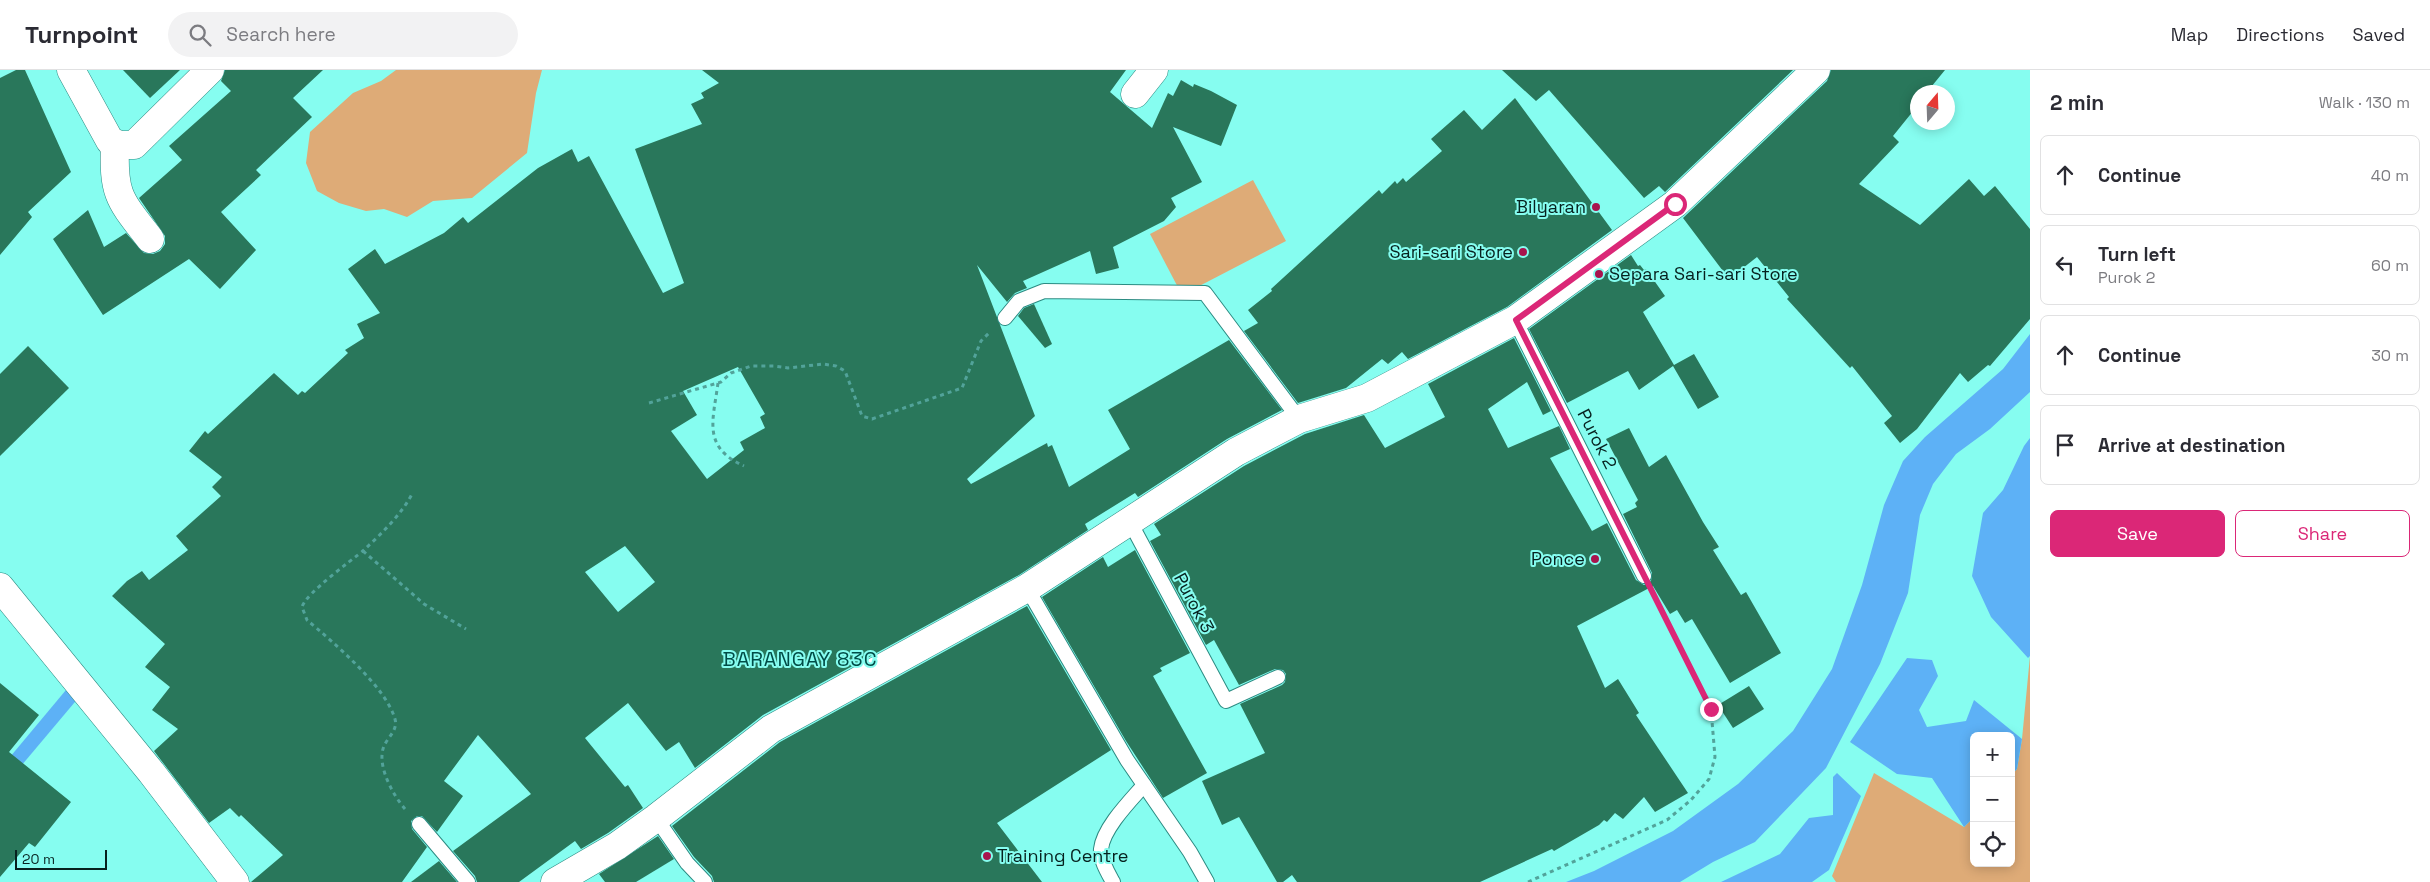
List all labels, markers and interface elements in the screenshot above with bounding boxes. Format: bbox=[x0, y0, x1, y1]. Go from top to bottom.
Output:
search box bbox=[168, 12, 518, 57]
text: Turnpoint bbox=[25, 19, 138, 50]
icon: search bbox=[186, 21, 214, 49]
text: Search here bbox=[226, 22, 336, 47]
text: Map bbox=[2171, 23, 2208, 46]
text: Directions bbox=[2236, 23, 2325, 46]
text: Saved bbox=[2353, 23, 2405, 46]
north arrow bbox=[1910, 85, 1955, 130]
text: 2 min bbox=[2050, 89, 2104, 116]
text: Walk · 130 m bbox=[2319, 92, 2410, 113]
icon: ahead bbox=[2051, 161, 2079, 189]
text: Continue bbox=[2098, 163, 2181, 188]
text: 40 m bbox=[2371, 165, 2409, 186]
route start bbox=[1664, 193, 1687, 216]
place label: Bilyaran bbox=[1516, 195, 1586, 218]
marker: Bilyaran bbox=[1590, 201, 1602, 213]
place label: Sari-sari Store bbox=[1389, 240, 1513, 263]
text: Turn left bbox=[2098, 242, 2176, 267]
marker: Sari-sari Store bbox=[1517, 246, 1529, 258]
icon: left bbox=[2051, 251, 2079, 279]
text: 60 m bbox=[2371, 255, 2409, 276]
place label: Separa Sari-sari Store bbox=[1609, 262, 1798, 285]
text: Purok 2 bbox=[2098, 267, 2155, 288]
marker: Separa Sari-sari Store bbox=[1593, 268, 1605, 280]
icon: ahead bbox=[2051, 341, 2079, 369]
text: Continue bbox=[2098, 343, 2181, 368]
text: 30 m bbox=[2371, 345, 2409, 366]
street label: Purok 2 bbox=[1573, 405, 1622, 473]
icon: arrive bbox=[2051, 431, 2079, 459]
text: Arrive at destination bbox=[2098, 433, 2286, 458]
button: Save bbox=[2050, 510, 2225, 557]
button: Share bbox=[2235, 510, 2410, 557]
place label: Ponce bbox=[1531, 547, 1585, 570]
marker: Ponce bbox=[1589, 553, 1601, 565]
street label: Purok 3 bbox=[1169, 569, 1220, 637]
district label: BARANGAY 83C bbox=[723, 646, 877, 672]
route end bbox=[1700, 698, 1723, 721]
map controls bbox=[1970, 732, 2015, 867]
button: + bbox=[1970, 732, 2015, 777]
button: − bbox=[1970, 777, 2015, 822]
button: locate bbox=[1970, 822, 2015, 867]
place label: Training Centre bbox=[997, 844, 1129, 867]
scale bar bbox=[15, 847, 108, 870]
text: 20 m bbox=[22, 850, 55, 868]
marker: Training Centre bbox=[981, 850, 993, 862]

